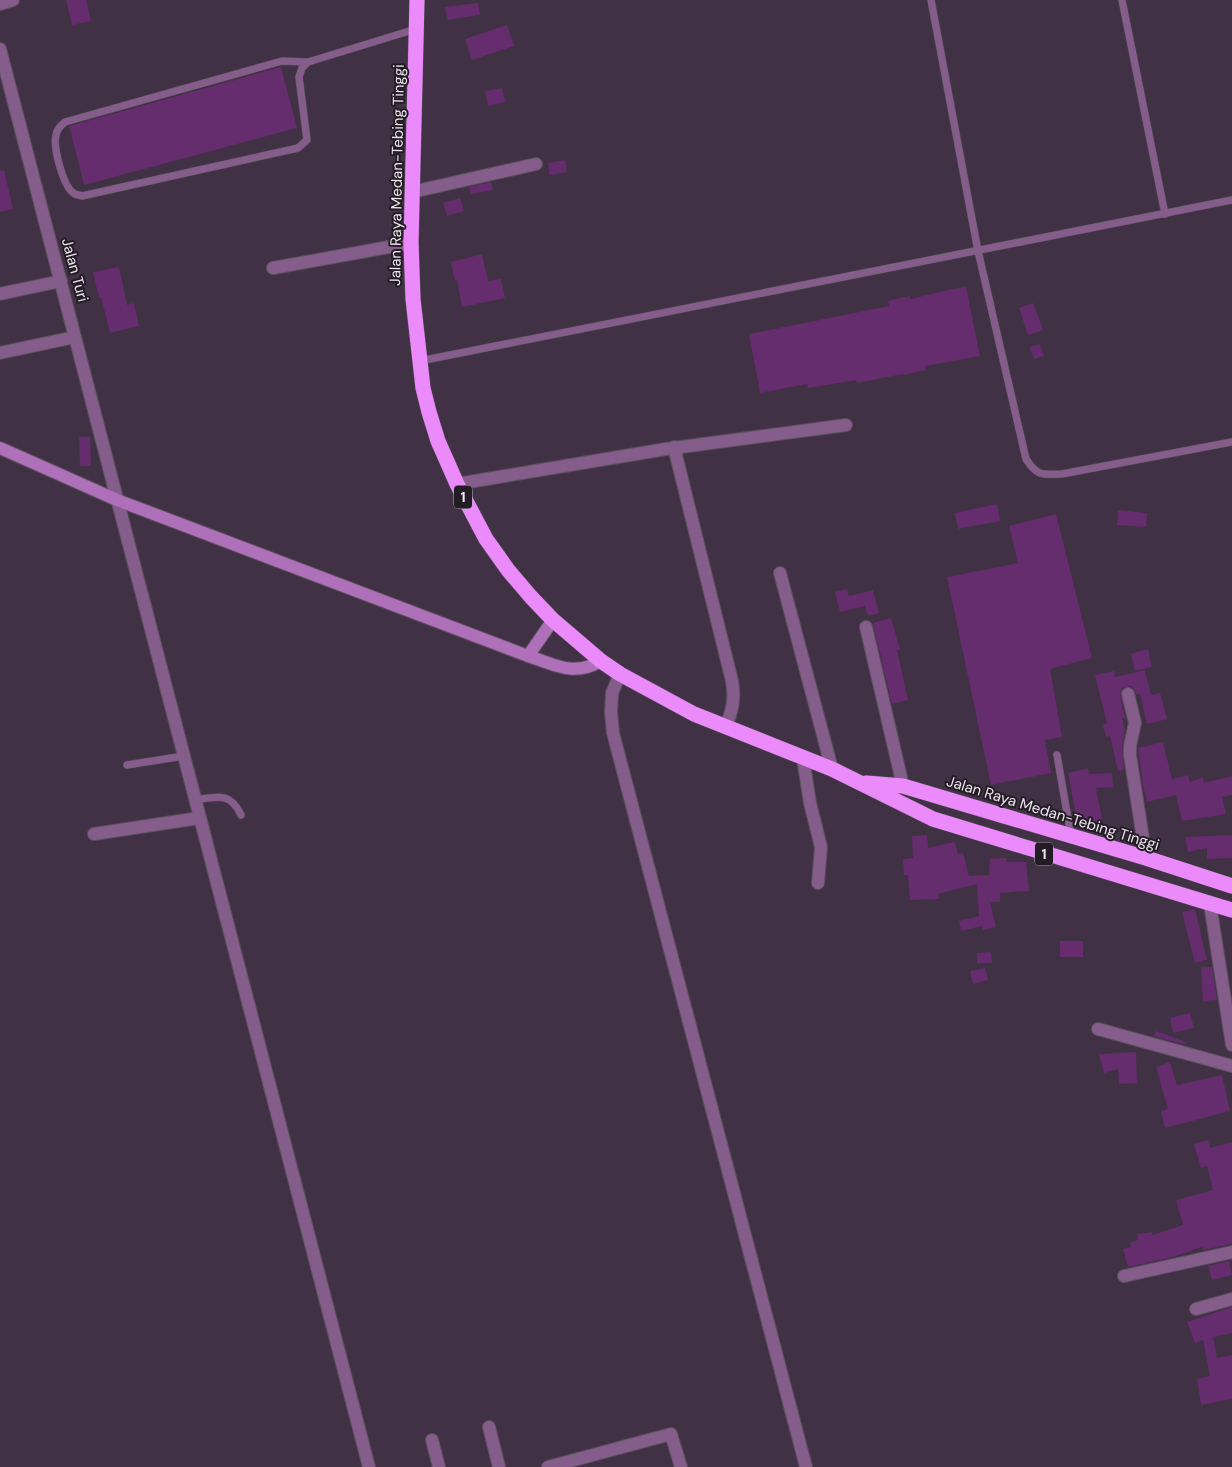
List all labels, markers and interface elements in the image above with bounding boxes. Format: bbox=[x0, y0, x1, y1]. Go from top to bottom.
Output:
street label: Jalan Raya Medan-Tebing Tinggi bbox=[385, 64, 409, 286]
street label: Jalan Turi bbox=[57, 236, 93, 304]
road number: 1 bbox=[454, 486, 472, 508]
street label: Jalan Raya Medan-Tebing Tinggi bbox=[944, 771, 1162, 855]
road number: 1 bbox=[1035, 842, 1053, 866]

